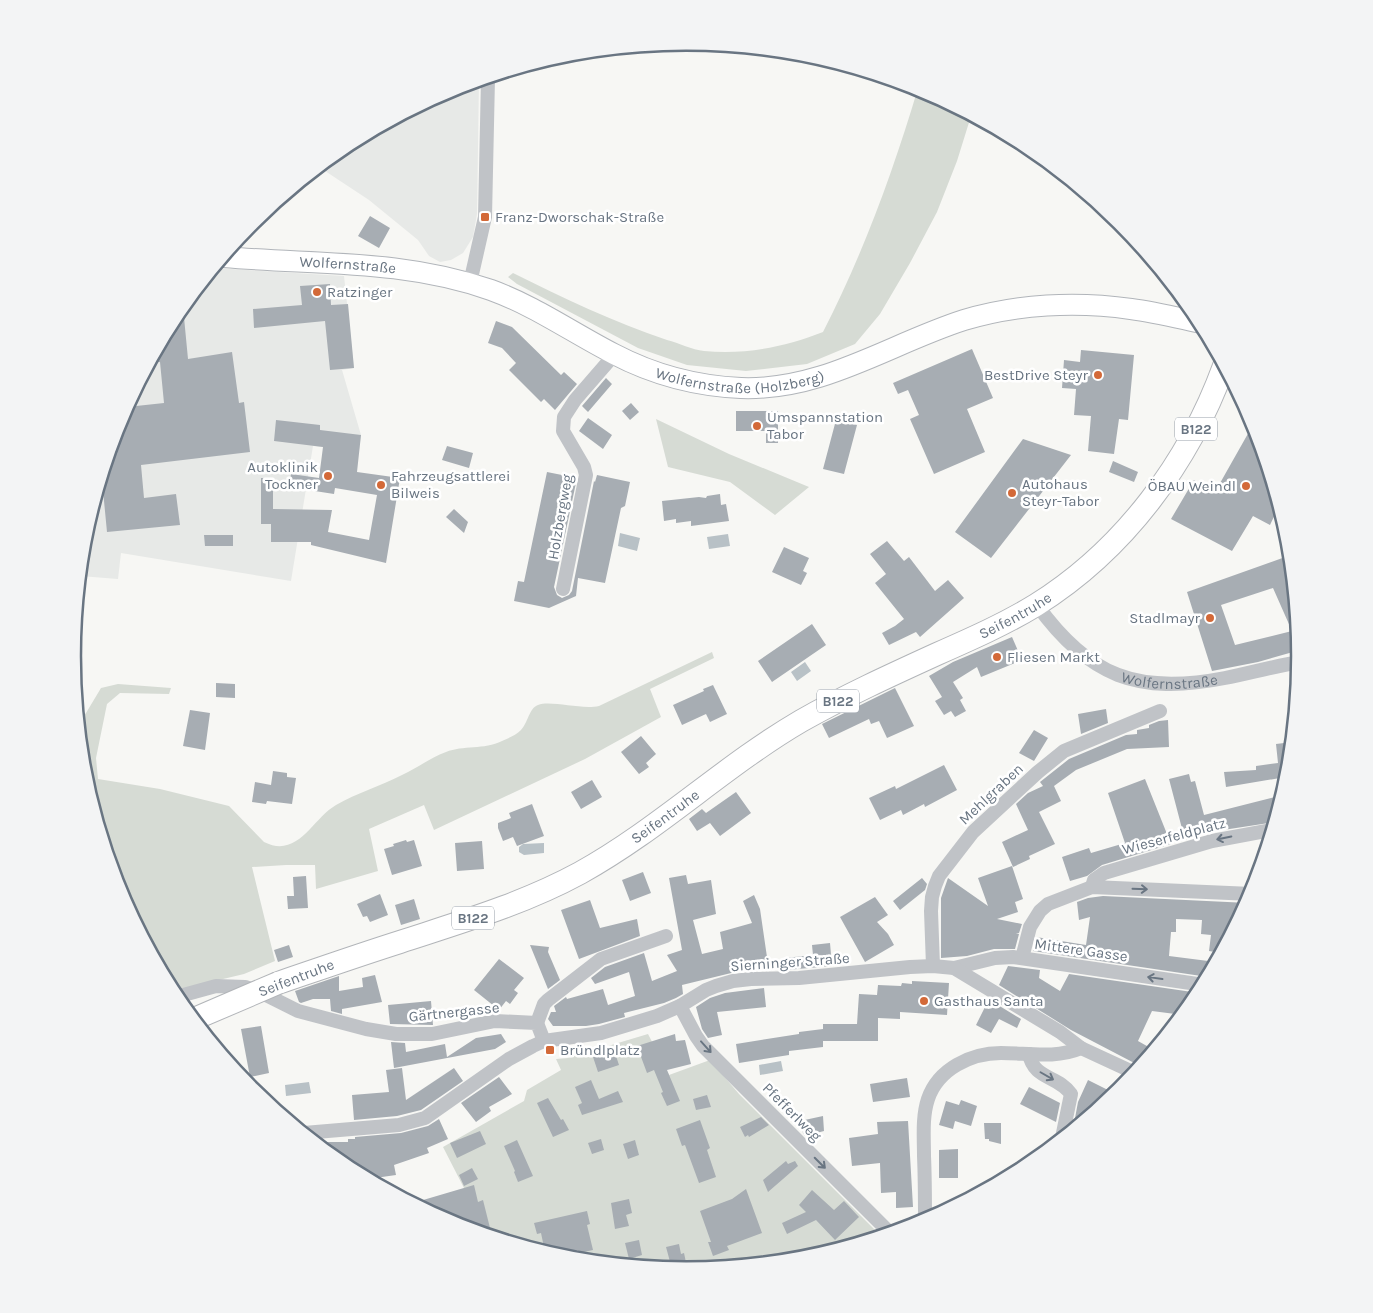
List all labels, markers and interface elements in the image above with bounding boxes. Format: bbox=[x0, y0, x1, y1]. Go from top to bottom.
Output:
place label: Franz-Dworschak-Straße bbox=[495, 208, 664, 226]
marker: Franz-Dworschak-Straße bbox=[479, 211, 491, 223]
street label: Wolfernstraße bbox=[299, 253, 397, 277]
place label: Ratzinger bbox=[327, 283, 393, 301]
marker: Ratzinger bbox=[311, 286, 323, 298]
street label: Wolfernstraße (Holzberg) bbox=[653, 364, 826, 397]
place label: BestDrive Steyr bbox=[984, 366, 1089, 384]
marker: BestDrive Steyr bbox=[1092, 369, 1104, 381]
place label: Umspannstation Tabor bbox=[767, 408, 883, 443]
road number: B122 bbox=[1175, 418, 1217, 440]
marker: Umspannstation Tabor bbox=[751, 420, 763, 432]
place label: Autoklinik Tockner bbox=[247, 458, 319, 493]
place label: Fahrzeugsattlerei Bilweis bbox=[391, 467, 511, 502]
marker: Autoklinik Tockner bbox=[322, 470, 334, 482]
street label: Holzbergweg bbox=[544, 472, 576, 561]
place label: Autohaus Steyr-Tabor bbox=[1022, 475, 1100, 510]
place label: ÖBAU Weindl bbox=[1148, 477, 1236, 495]
marker: Fahrzeugsattlerei Bilweis bbox=[375, 479, 387, 491]
marker: ÖBAU Weindl bbox=[1240, 480, 1252, 492]
marker: Autohaus Steyr-Tabor bbox=[1006, 487, 1018, 499]
street label: Seifentruhe bbox=[976, 588, 1055, 643]
place label: Stadlmayr bbox=[1129, 609, 1201, 627]
marker: Stadlmayr bbox=[1204, 612, 1216, 624]
place label: Fliesen Markt bbox=[1007, 648, 1100, 666]
marker: Fliesen Markt bbox=[991, 651, 1003, 663]
street label: Wolfernstraße bbox=[1119, 668, 1219, 693]
road number: B122 bbox=[817, 689, 859, 712]
street label: Mehlgraben bbox=[955, 760, 1027, 828]
street label: Seifentruhe bbox=[628, 786, 703, 848]
street label: Wieserfeldplatz bbox=[1120, 814, 1228, 858]
one-way arrow bbox=[1217, 834, 1233, 844]
one-way arrow bbox=[1132, 884, 1148, 893]
road number: B122 bbox=[452, 906, 494, 930]
street label: Mittere Gasse bbox=[1033, 935, 1129, 965]
street label: Sierninger Straße bbox=[730, 949, 850, 975]
street label: Seifentruhe bbox=[255, 955, 337, 1001]
one-way arrow bbox=[1148, 973, 1164, 983]
place label: Gasthaus Santa bbox=[934, 992, 1044, 1010]
marker: Gasthaus Santa bbox=[918, 995, 930, 1007]
street label: Gärtnergasse bbox=[408, 998, 500, 1026]
place label: Bründlplatz bbox=[560, 1041, 640, 1059]
one-way arrow bbox=[700, 1041, 711, 1054]
marker: Bründlplatz bbox=[544, 1044, 556, 1056]
one-way arrow bbox=[1040, 1072, 1054, 1082]
street label: Pfefferlweg bbox=[759, 1079, 826, 1146]
one-way arrow bbox=[814, 1157, 826, 1169]

